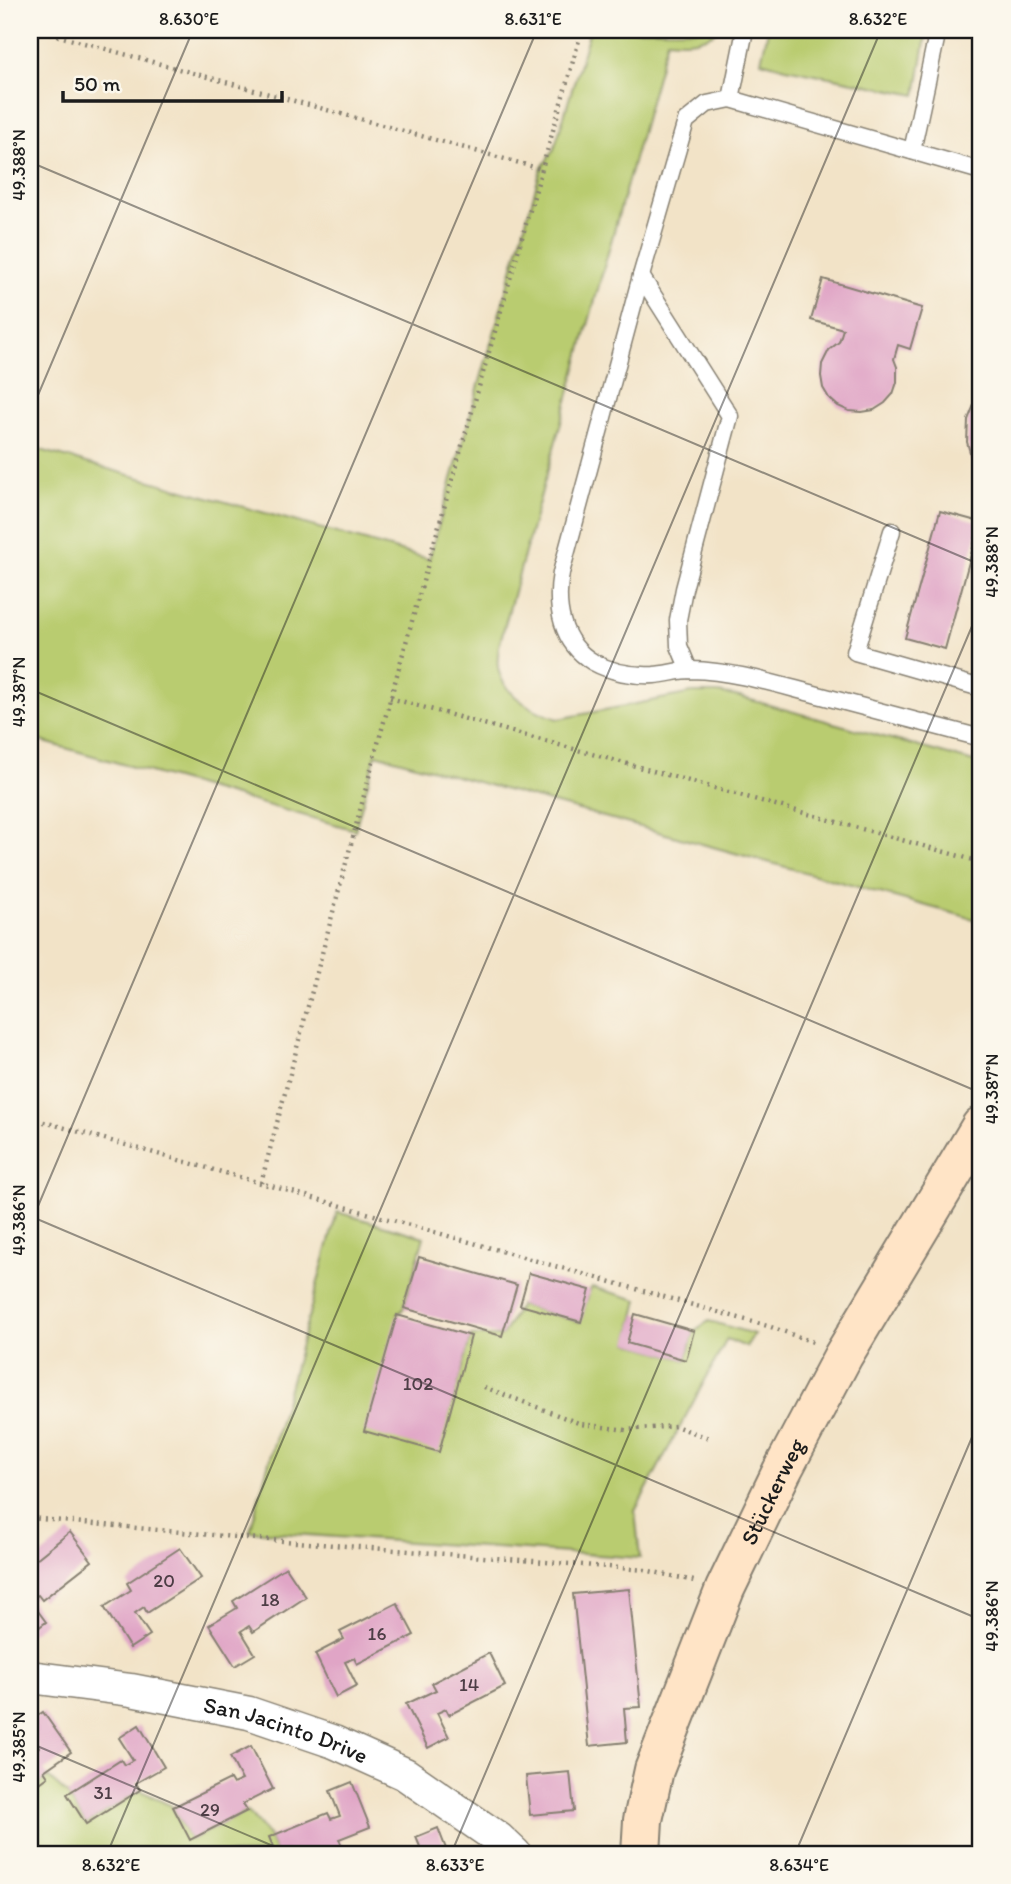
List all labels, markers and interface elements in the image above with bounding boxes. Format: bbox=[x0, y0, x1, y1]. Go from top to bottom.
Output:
text: 8.630°E bbox=[159, 8, 219, 30]
text: 8.631°E bbox=[504, 8, 562, 30]
text: 8.632°E bbox=[849, 8, 907, 30]
scale bar bbox=[63, 60, 282, 104]
text: 50 m bbox=[74, 71, 121, 96]
text: 49.388°N bbox=[8, 129, 30, 201]
text: 49.388°N bbox=[981, 526, 1003, 598]
text: 49.387°N bbox=[8, 657, 30, 727]
text: 49.387°N bbox=[981, 1054, 1003, 1124]
text: 49.386°N bbox=[8, 1184, 30, 1256]
house number: 102 bbox=[403, 1372, 433, 1395]
street label: Stückerweg bbox=[734, 1433, 811, 1549]
house number: 20 bbox=[153, 1569, 175, 1592]
text: 49.386°N bbox=[981, 1580, 1003, 1652]
house number: 18 bbox=[260, 1588, 280, 1611]
house number: 16 bbox=[368, 1622, 386, 1645]
house number: 14 bbox=[459, 1673, 479, 1696]
street label: San Jacinto Drive bbox=[201, 1690, 373, 1770]
text: 49.385°N bbox=[8, 1711, 30, 1783]
house number: 31 bbox=[93, 1781, 113, 1804]
house number: 29 bbox=[200, 1798, 220, 1821]
text: 8.632°E bbox=[82, 1854, 140, 1876]
text: 8.633°E bbox=[426, 1854, 484, 1876]
text: 8.634°E bbox=[769, 1854, 829, 1876]

